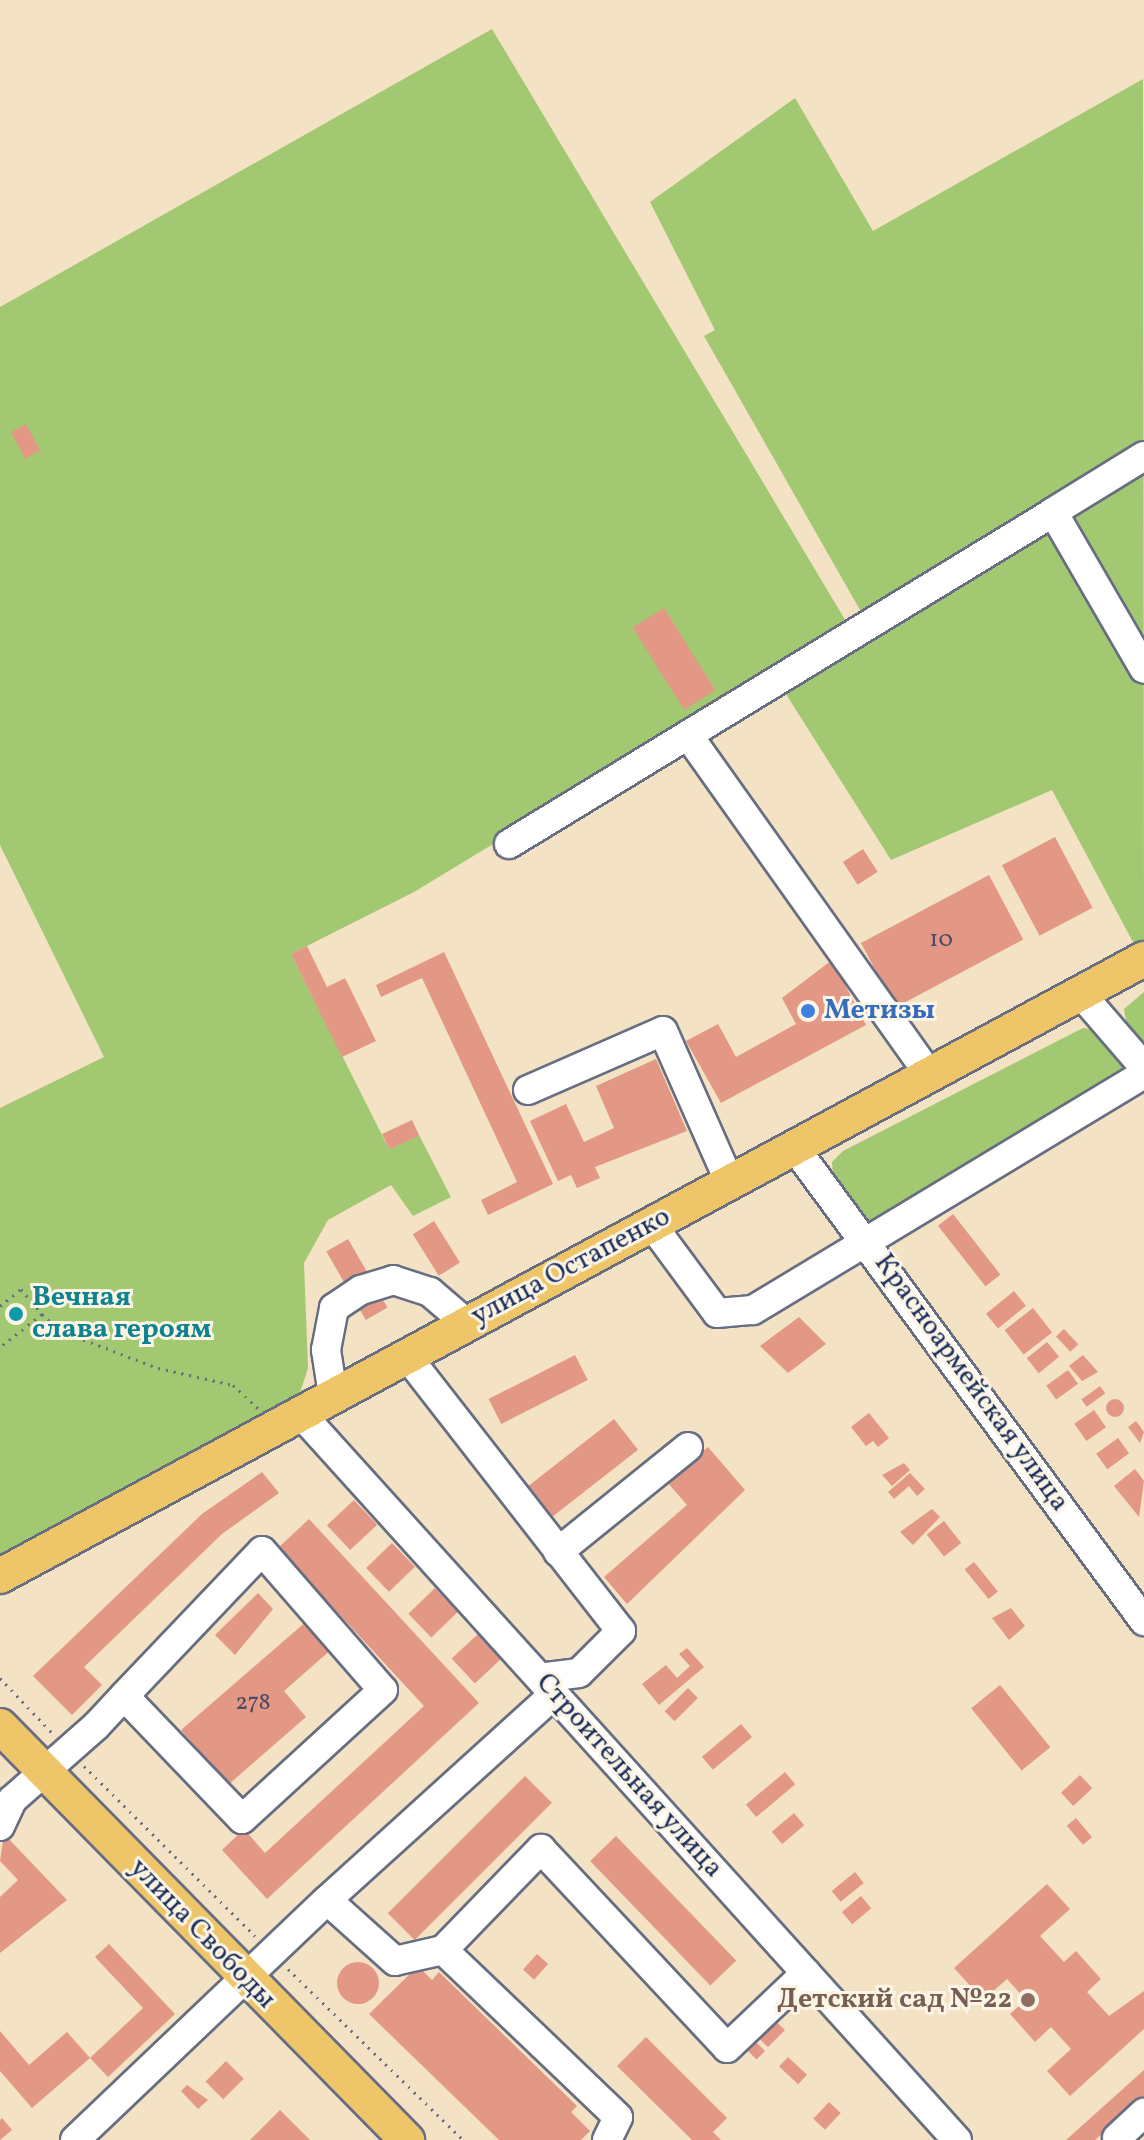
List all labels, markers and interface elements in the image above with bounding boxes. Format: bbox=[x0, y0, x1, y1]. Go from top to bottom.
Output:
house number: 10 bbox=[929, 927, 953, 955]
place label: Метизы bbox=[824, 994, 935, 1028]
marker: Метизы bbox=[799, 1002, 817, 1020]
street label: улица Остапенко bbox=[466, 1200, 676, 1334]
street label: Красноармейская улица bbox=[866, 1247, 1076, 1519]
place label: Вечная слава героям bbox=[32, 1281, 212, 1347]
marker: Вечная слава героям bbox=[7, 1305, 25, 1323]
street label: Строительная улица bbox=[528, 1666, 730, 1886]
house number: 278 bbox=[235, 1690, 271, 1718]
street label: улица Свободы bbox=[122, 1852, 282, 2016]
place label: Детский сад №22 bbox=[777, 1983, 1012, 2017]
marker: Детский сад №22 bbox=[1019, 1991, 1037, 2009]

